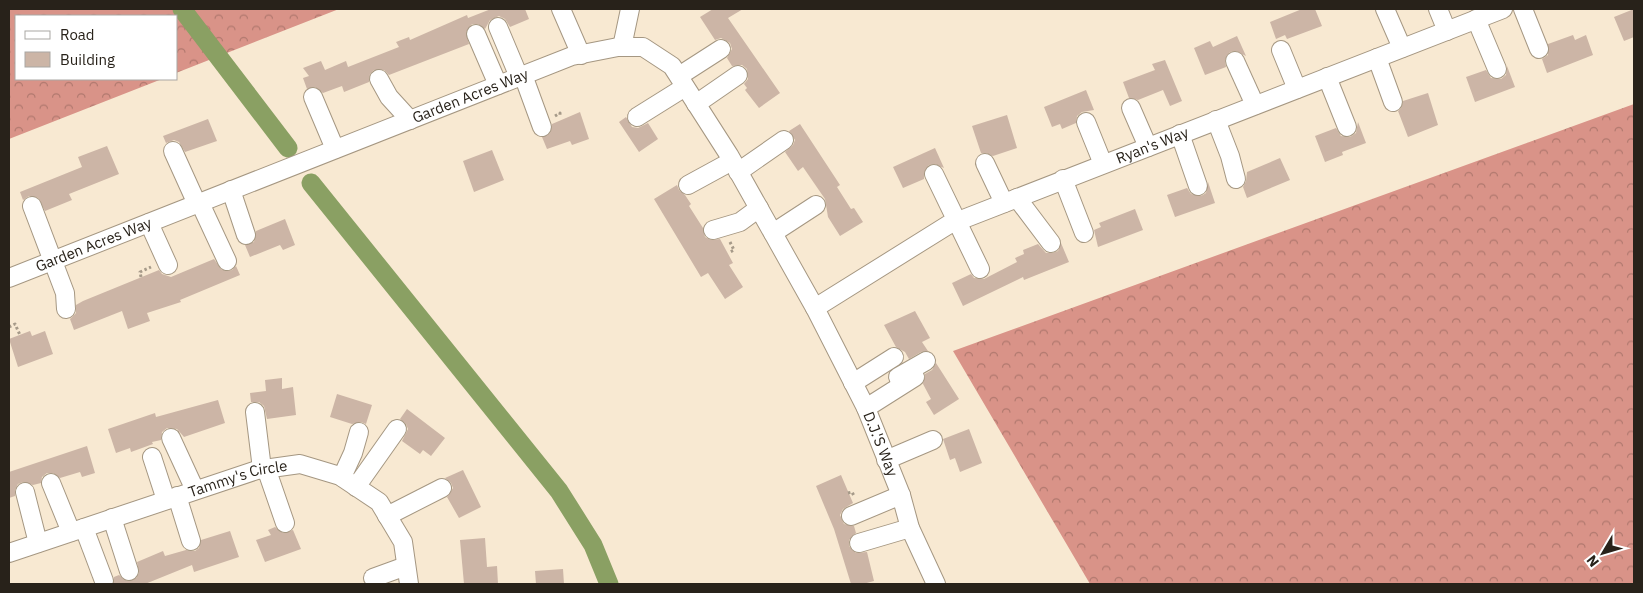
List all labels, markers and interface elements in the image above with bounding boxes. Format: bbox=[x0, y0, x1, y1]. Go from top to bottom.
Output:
legend bbox=[15, 15, 178, 80]
text: Road bbox=[60, 25, 95, 44]
text: Building bbox=[60, 50, 115, 69]
street label: Garden Acres Way bbox=[409, 64, 532, 127]
street label: Ryan's Way bbox=[1113, 122, 1192, 168]
street label: Garden Acres Way bbox=[33, 213, 155, 276]
street label: D.J.'S Way bbox=[859, 409, 903, 480]
street label: Tammy's Circle bbox=[186, 456, 289, 501]
north arrow bbox=[1578, 528, 1628, 578]
text: N bbox=[1583, 551, 1603, 571]

